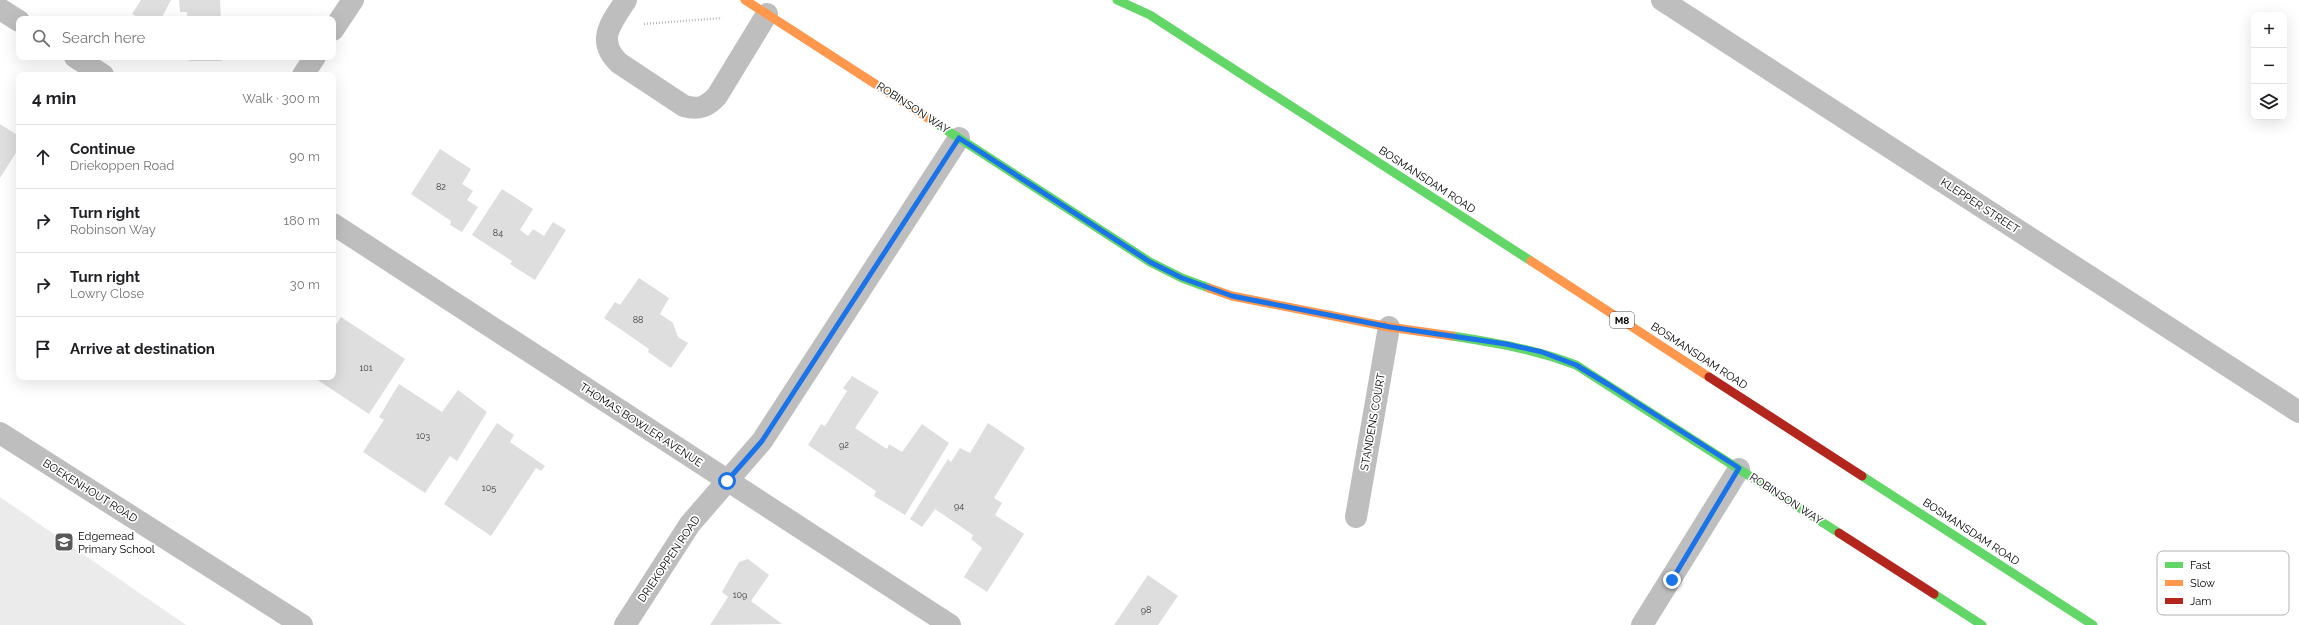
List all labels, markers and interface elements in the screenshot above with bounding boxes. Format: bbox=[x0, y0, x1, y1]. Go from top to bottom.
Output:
map controls bbox=[2251, 12, 2287, 120]
button: + bbox=[2251, 12, 2287, 48]
search box bbox=[16, 16, 336, 60]
icon: search bbox=[30, 27, 52, 49]
text: Search here bbox=[62, 29, 145, 47]
button: − bbox=[2251, 48, 2287, 84]
street label: ROBINSON WAY bbox=[874, 80, 952, 136]
button: layers bbox=[2251, 84, 2287, 120]
text: 4 min bbox=[32, 88, 76, 108]
text: Walk · 300 m bbox=[242, 91, 320, 106]
text: Continue bbox=[70, 140, 135, 158]
street label: BOSMANSDAM ROAD bbox=[1376, 144, 1478, 216]
icon: ahead bbox=[32, 146, 54, 168]
text: 90 m bbox=[289, 149, 320, 164]
text: Driekoppen Road bbox=[70, 158, 174, 173]
street label: KLEPPER STREET bbox=[1938, 176, 2022, 236]
house number: 82 bbox=[436, 182, 446, 192]
text: Turn right bbox=[70, 204, 140, 222]
icon: right bbox=[32, 210, 54, 232]
text: 180 m bbox=[284, 213, 320, 228]
text: Robinson Way bbox=[70, 222, 156, 237]
house number: 84 bbox=[493, 228, 503, 238]
text: Turn right bbox=[70, 268, 140, 286]
icon: right bbox=[32, 274, 54, 296]
text: 30 m bbox=[290, 277, 320, 292]
text: Lowry Close bbox=[70, 286, 144, 301]
road number: M8 bbox=[1610, 312, 1634, 328]
house number: 88 bbox=[633, 315, 643, 325]
street label: BOSMANSDAM ROAD bbox=[1648, 320, 1750, 392]
icon: arrive bbox=[32, 338, 54, 360]
text: Arrive at destination bbox=[70, 340, 215, 358]
house number: 101 bbox=[359, 363, 373, 373]
street label: STANDENS COURT bbox=[1358, 372, 1388, 472]
street label: THOMAS BOWLER AVENUE bbox=[577, 380, 705, 470]
house number: 103 bbox=[416, 431, 430, 441]
house number: 92 bbox=[839, 440, 849, 450]
street label: BOEKENHOUT ROAD bbox=[40, 457, 140, 525]
street label: ROBINSON WAY bbox=[1747, 471, 1825, 527]
route start bbox=[718, 472, 736, 490]
house number: 105 bbox=[482, 483, 496, 493]
street label: BOSMANSDAM ROAD bbox=[1920, 496, 2022, 568]
house number: 94 bbox=[954, 501, 964, 511]
street label: DRIEKOPPEN ROAD bbox=[635, 513, 703, 605]
place label: Edgemead Primary School bbox=[78, 530, 155, 556]
school or university icon: Edgemead Primary School bbox=[53, 531, 75, 553]
legend bbox=[2157, 551, 2289, 615]
text: Fast bbox=[2190, 559, 2211, 572]
route end bbox=[1663, 571, 1681, 589]
text: Slow bbox=[2190, 577, 2215, 590]
house number: 109 bbox=[733, 590, 747, 600]
text: Jam bbox=[2190, 595, 2211, 608]
house number: 98 bbox=[1141, 605, 1151, 615]

